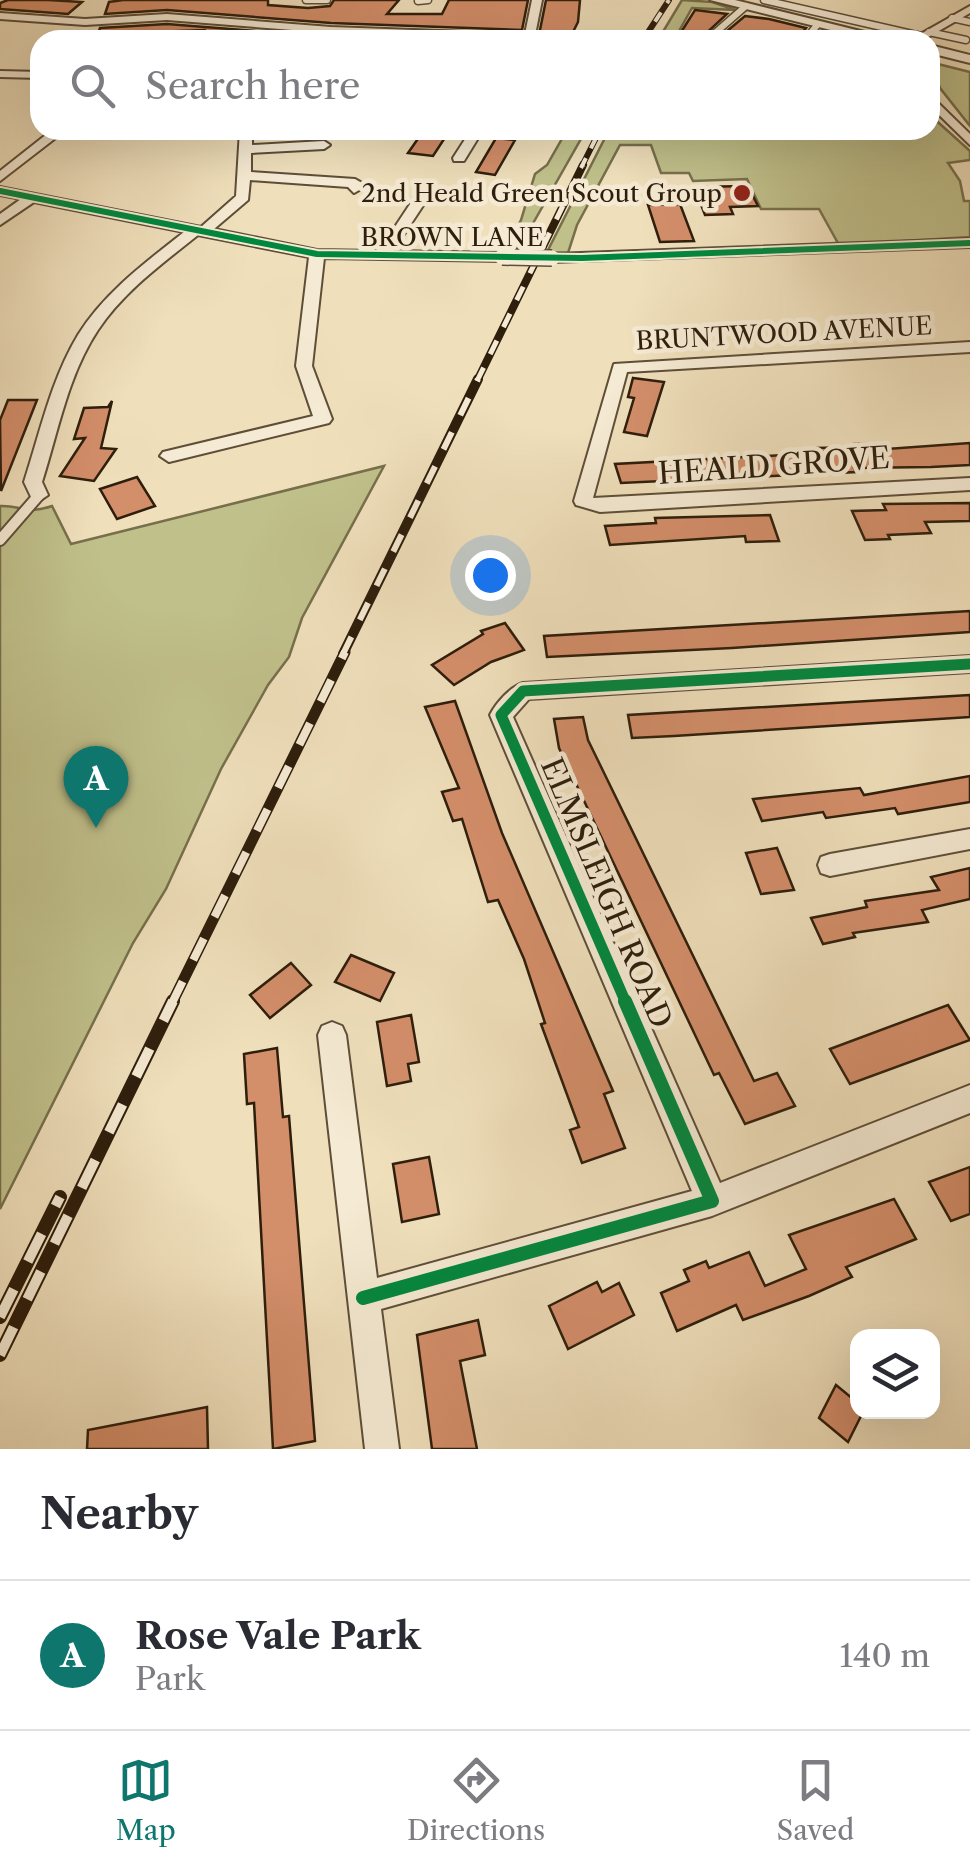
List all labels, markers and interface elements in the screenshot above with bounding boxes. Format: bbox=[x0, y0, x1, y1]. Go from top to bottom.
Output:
search box bbox=[30, 30, 940, 140]
icon: search bbox=[65, 58, 120, 113]
text: Search here bbox=[145, 62, 360, 109]
place label: 2nd Heald Green Scout Group bbox=[361, 178, 722, 209]
marker: 2nd Heald Green Scout Group bbox=[731, 182, 753, 204]
street label: BROWN LANE bbox=[361, 222, 543, 253]
street label: BRUNTWOOD AVENUE bbox=[635, 310, 933, 357]
street label: HEALD GROVE bbox=[657, 439, 891, 492]
your location bbox=[465, 550, 516, 601]
pin: A bbox=[64, 746, 128, 828]
street label: ELMSLEIGH ROAD bbox=[533, 752, 680, 1033]
map controls bbox=[850, 1329, 940, 1419]
button: layers bbox=[850, 1329, 940, 1419]
text: Nearby bbox=[40, 1488, 198, 1540]
text: Rose Vale Park bbox=[135, 1612, 421, 1659]
text: A bbox=[60, 1636, 85, 1675]
text: 140 m bbox=[839, 1636, 930, 1675]
text: Park bbox=[135, 1659, 205, 1698]
tab: Map bbox=[116, 1753, 176, 1847]
tab: Directions bbox=[407, 1753, 545, 1847]
tab: Saved bbox=[777, 1753, 854, 1847]

